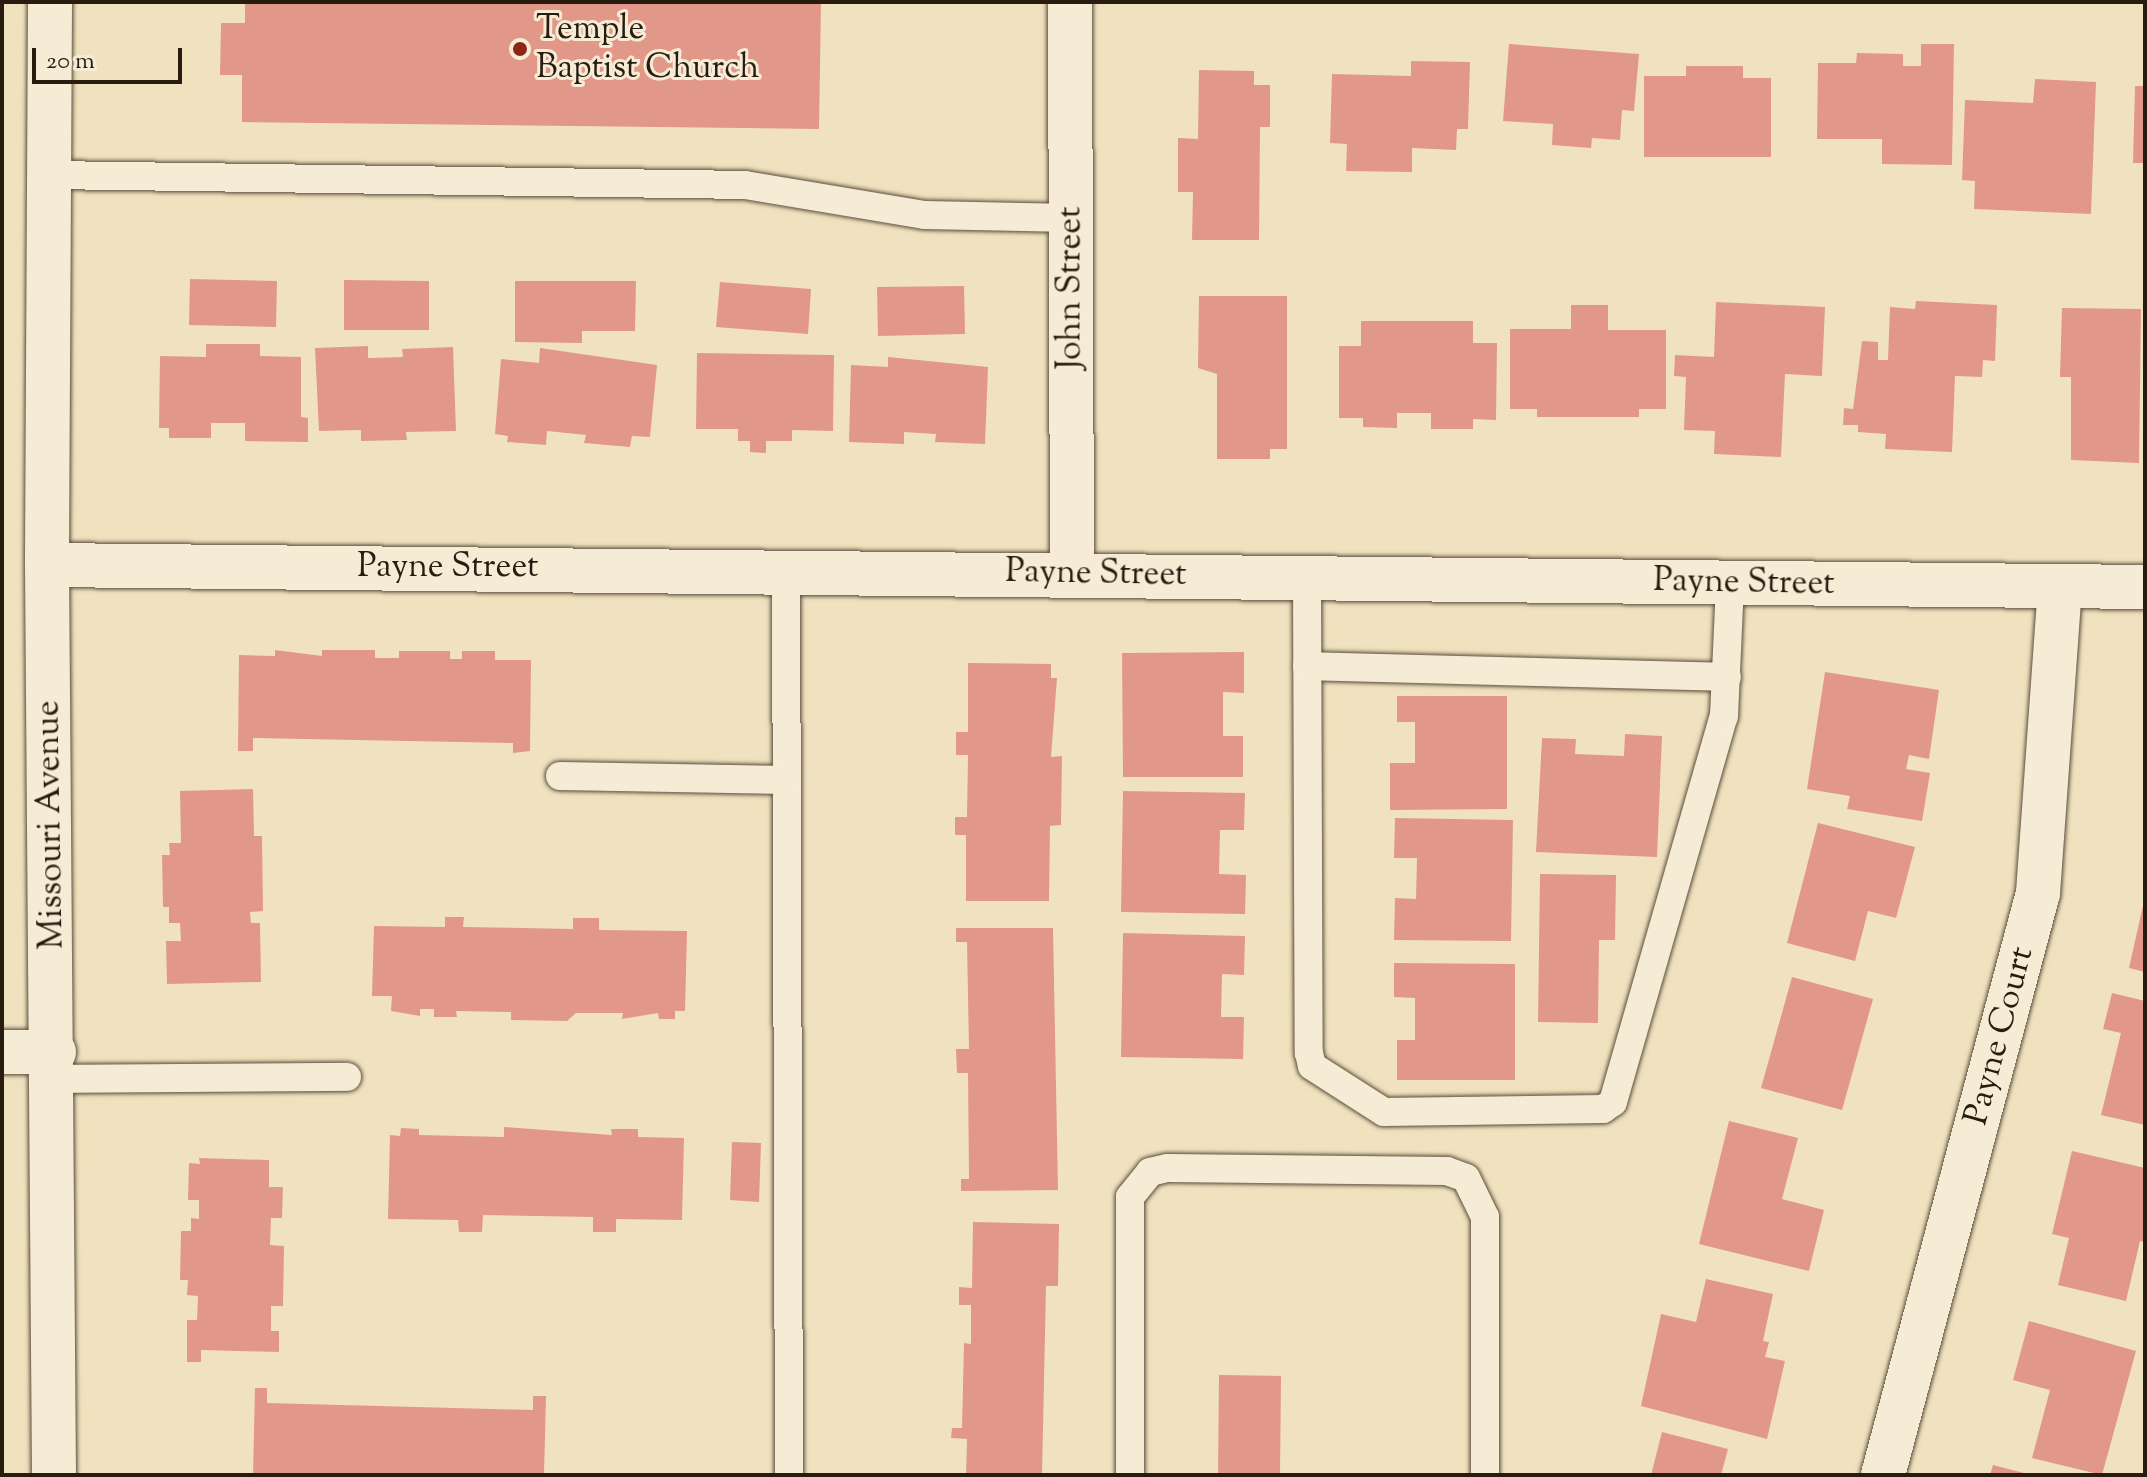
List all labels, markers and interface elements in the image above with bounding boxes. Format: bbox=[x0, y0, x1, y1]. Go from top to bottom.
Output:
place label: Temple Baptist Church bbox=[536, 9, 760, 88]
scale bar bbox=[36, 32, 186, 82]
marker: Temple Baptist Church bbox=[511, 40, 529, 58]
text: 20 m bbox=[46, 45, 95, 79]
street label: John Street bbox=[1051, 206, 1091, 370]
street label: Payne Street bbox=[357, 548, 539, 588]
street label: Payne Street bbox=[1005, 552, 1187, 596]
street label: Payne Street bbox=[1653, 561, 1835, 605]
street label: Missouri Avenue bbox=[28, 700, 74, 950]
street label: Payne Court bbox=[1957, 942, 2043, 1130]

